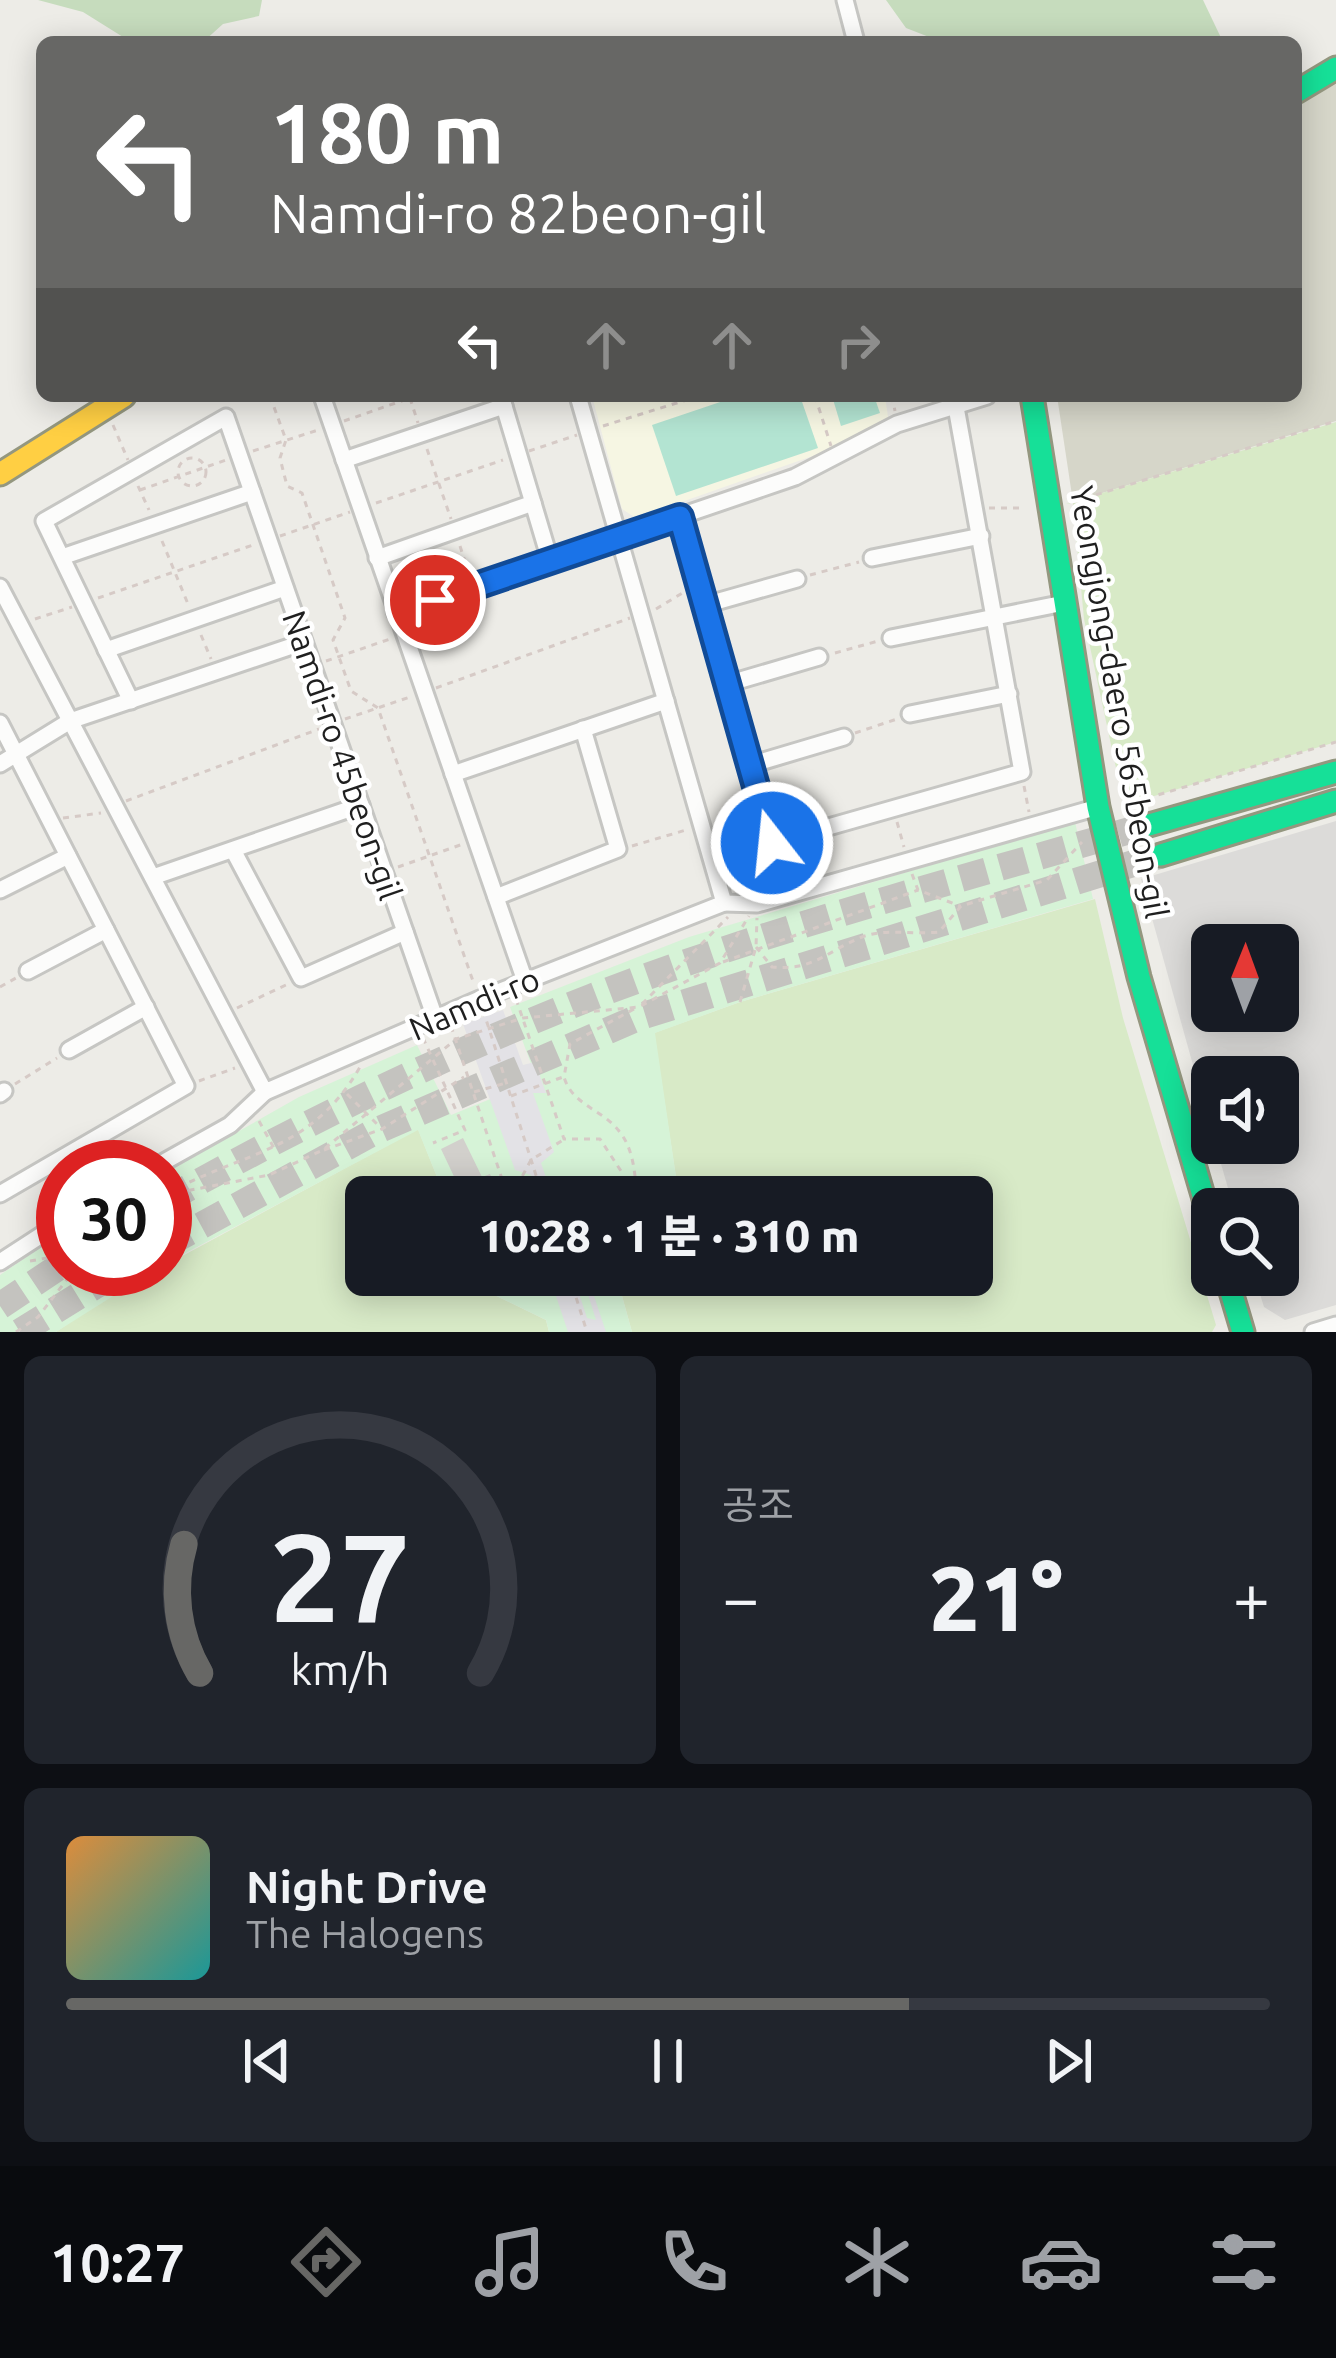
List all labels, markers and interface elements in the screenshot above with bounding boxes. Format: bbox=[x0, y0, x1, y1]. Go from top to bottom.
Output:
icon: left bbox=[72, 84, 228, 240]
text: 180 m bbox=[270, 85, 504, 179]
text: Namdi-ro 82beon-gil bbox=[270, 183, 766, 243]
icon: left bbox=[447, 312, 513, 378]
icon: ahead bbox=[573, 312, 639, 378]
icon: ahead bbox=[699, 312, 765, 378]
icon: right bbox=[825, 312, 891, 378]
street label: Yeongjong-daero 565beon-gil bbox=[1064, 483, 1176, 921]
pin bbox=[384, 549, 486, 651]
icon: arrive bbox=[402, 567, 468, 633]
street label: Namdi-ro 45beon-gil bbox=[276, 606, 410, 904]
position arrow bbox=[709, 780, 835, 906]
north arrow bbox=[1191, 924, 1299, 1032]
map controls bbox=[1191, 924, 1299, 1296]
street label: Namdi-ro bbox=[403, 959, 545, 1047]
button: sound bbox=[1191, 1056, 1299, 1164]
speed limit sign: 30 bbox=[36, 1140, 192, 1296]
button: search bbox=[1191, 1188, 1299, 1296]
text: 10:28 · 1 분 · 310 m bbox=[478, 1210, 860, 1261]
text: 공조 bbox=[722, 1483, 794, 1526]
text: 27 bbox=[270, 1506, 410, 1646]
text: 21° bbox=[929, 1547, 1063, 1648]
text: − bbox=[722, 1560, 759, 1634]
text: + bbox=[1233, 1560, 1270, 1634]
text: km/h bbox=[290, 1645, 390, 1693]
text: Night Drive bbox=[246, 1861, 488, 1912]
text: The Halogens bbox=[246, 1912, 484, 1955]
icon: previous bbox=[234, 2028, 300, 2094]
icon: pause bbox=[635, 2028, 701, 2094]
icon: next bbox=[1036, 2028, 1102, 2094]
icon: directions bbox=[284, 2220, 368, 2304]
icon: music bbox=[468, 2220, 552, 2304]
icon: phone bbox=[652, 2220, 736, 2304]
icon: climate bbox=[835, 2220, 919, 2304]
icon: car bbox=[1019, 2220, 1103, 2304]
icon: filters bbox=[1202, 2220, 1286, 2304]
text: 10:27 bbox=[50, 2232, 185, 2292]

